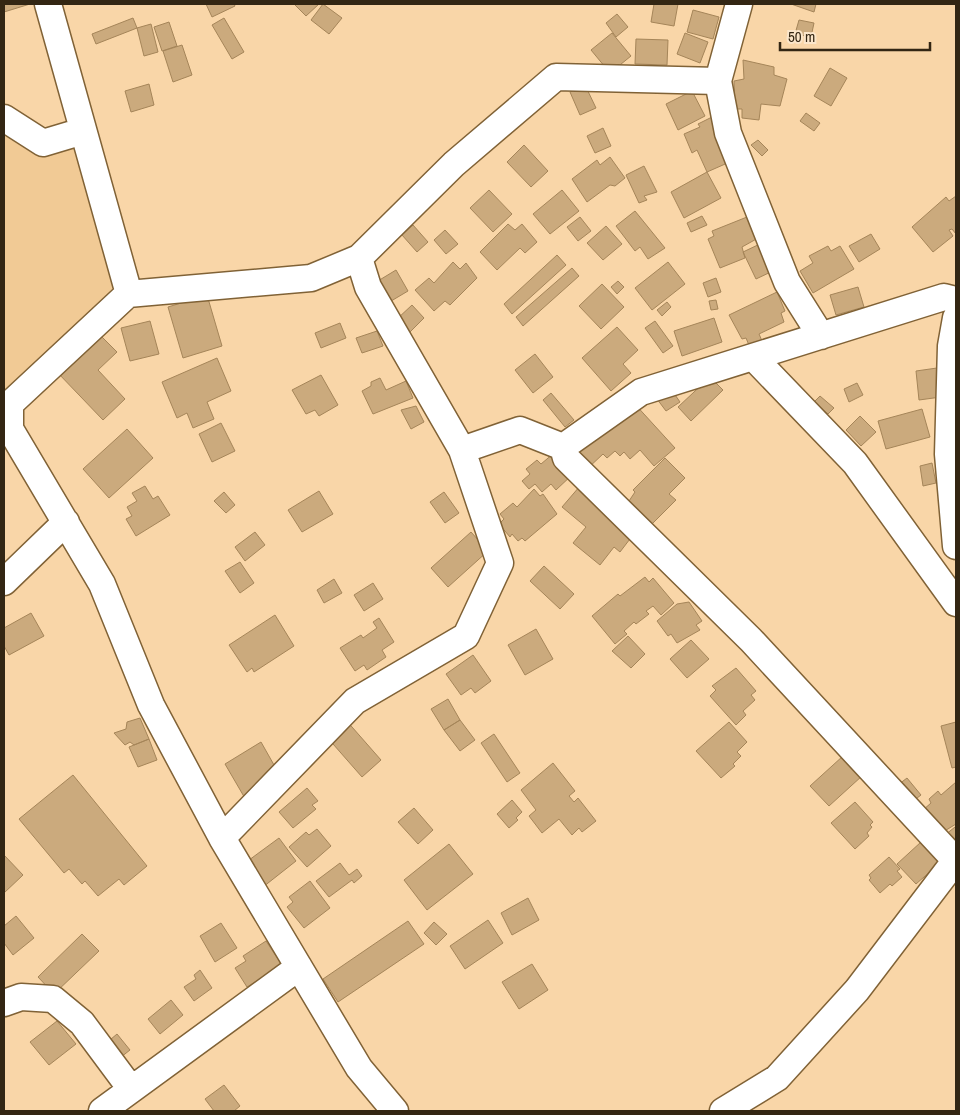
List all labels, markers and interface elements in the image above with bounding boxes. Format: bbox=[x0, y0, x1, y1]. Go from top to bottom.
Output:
scale bar bbox=[780, 20, 930, 52]
text: 50 m bbox=[788, 26, 815, 47]

